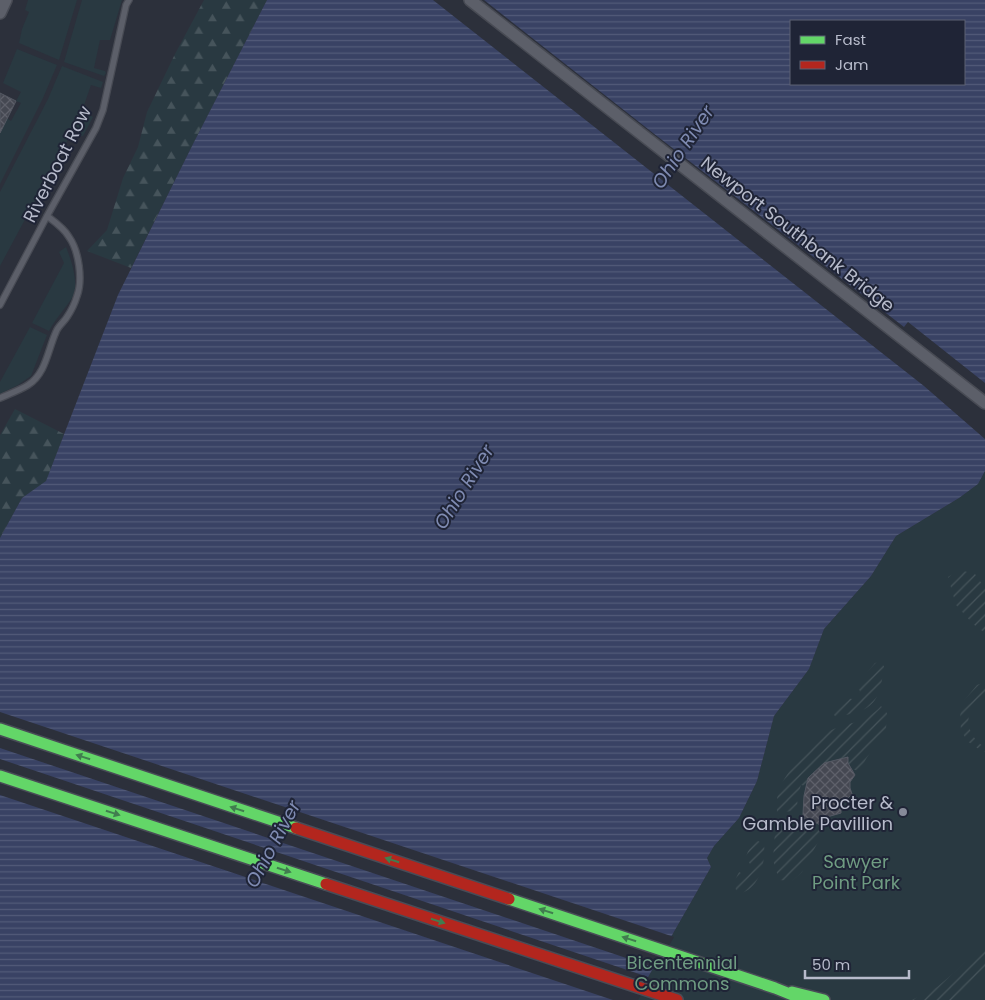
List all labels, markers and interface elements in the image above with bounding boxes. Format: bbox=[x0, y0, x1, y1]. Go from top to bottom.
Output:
legend bbox=[790, 20, 965, 85]
text: Fast bbox=[835, 29, 866, 50]
text: Jam bbox=[835, 54, 869, 75]
water label: Ohio River bbox=[645, 99, 721, 194]
street label: Riverboat Row bbox=[17, 101, 97, 227]
street label: Newport Southbank Bridge bbox=[696, 150, 900, 318]
water label: Ohio River bbox=[427, 439, 501, 535]
one-way arrow bbox=[76, 753, 91, 760]
place label: Procter & Gamble Pavillion bbox=[742, 790, 894, 836]
water label: Ohio River bbox=[239, 795, 308, 892]
one-way arrow bbox=[230, 804, 245, 812]
marker: Procter & Gamble Pavillion bbox=[897, 806, 909, 818]
one-way arrow bbox=[105, 810, 120, 818]
park label: Sawyer Point Park bbox=[812, 849, 901, 895]
one-way arrow bbox=[384, 856, 399, 863]
one-way arrow bbox=[276, 867, 291, 874]
one-way arrow bbox=[538, 907, 553, 915]
one-way arrow bbox=[431, 917, 446, 925]
one-way arrow bbox=[621, 935, 636, 942]
scale bar bbox=[805, 948, 909, 980]
park label: Bicentennial Commons bbox=[627, 950, 737, 996]
text: 50 m bbox=[812, 954, 850, 975]

